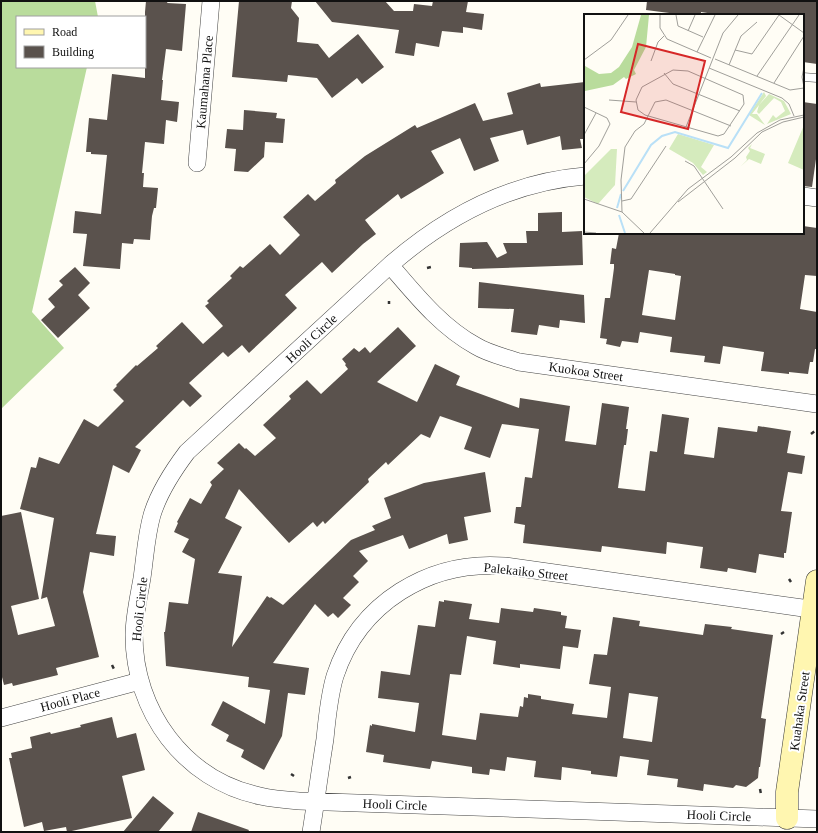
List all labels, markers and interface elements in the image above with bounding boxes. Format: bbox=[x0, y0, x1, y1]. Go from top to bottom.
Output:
inset map bbox=[584, 14, 804, 234]
legend bbox=[16, 16, 146, 68]
text: Road bbox=[52, 25, 77, 39]
street label: Kaumahana Place bbox=[193, 35, 216, 129]
text: Building bbox=[52, 45, 94, 59]
street label: Hooli Circle bbox=[283, 311, 340, 366]
street label: Kuokoa Street bbox=[548, 359, 624, 384]
street label: Palekaiko Street bbox=[483, 560, 569, 583]
street label: Hooli Circle bbox=[129, 576, 150, 642]
street label: Kuahaka Street bbox=[787, 670, 813, 752]
street label: Hooli Place bbox=[39, 684, 102, 715]
street label: Hooli Circle bbox=[362, 796, 428, 813]
street label: Hooli Circle bbox=[686, 807, 752, 824]

